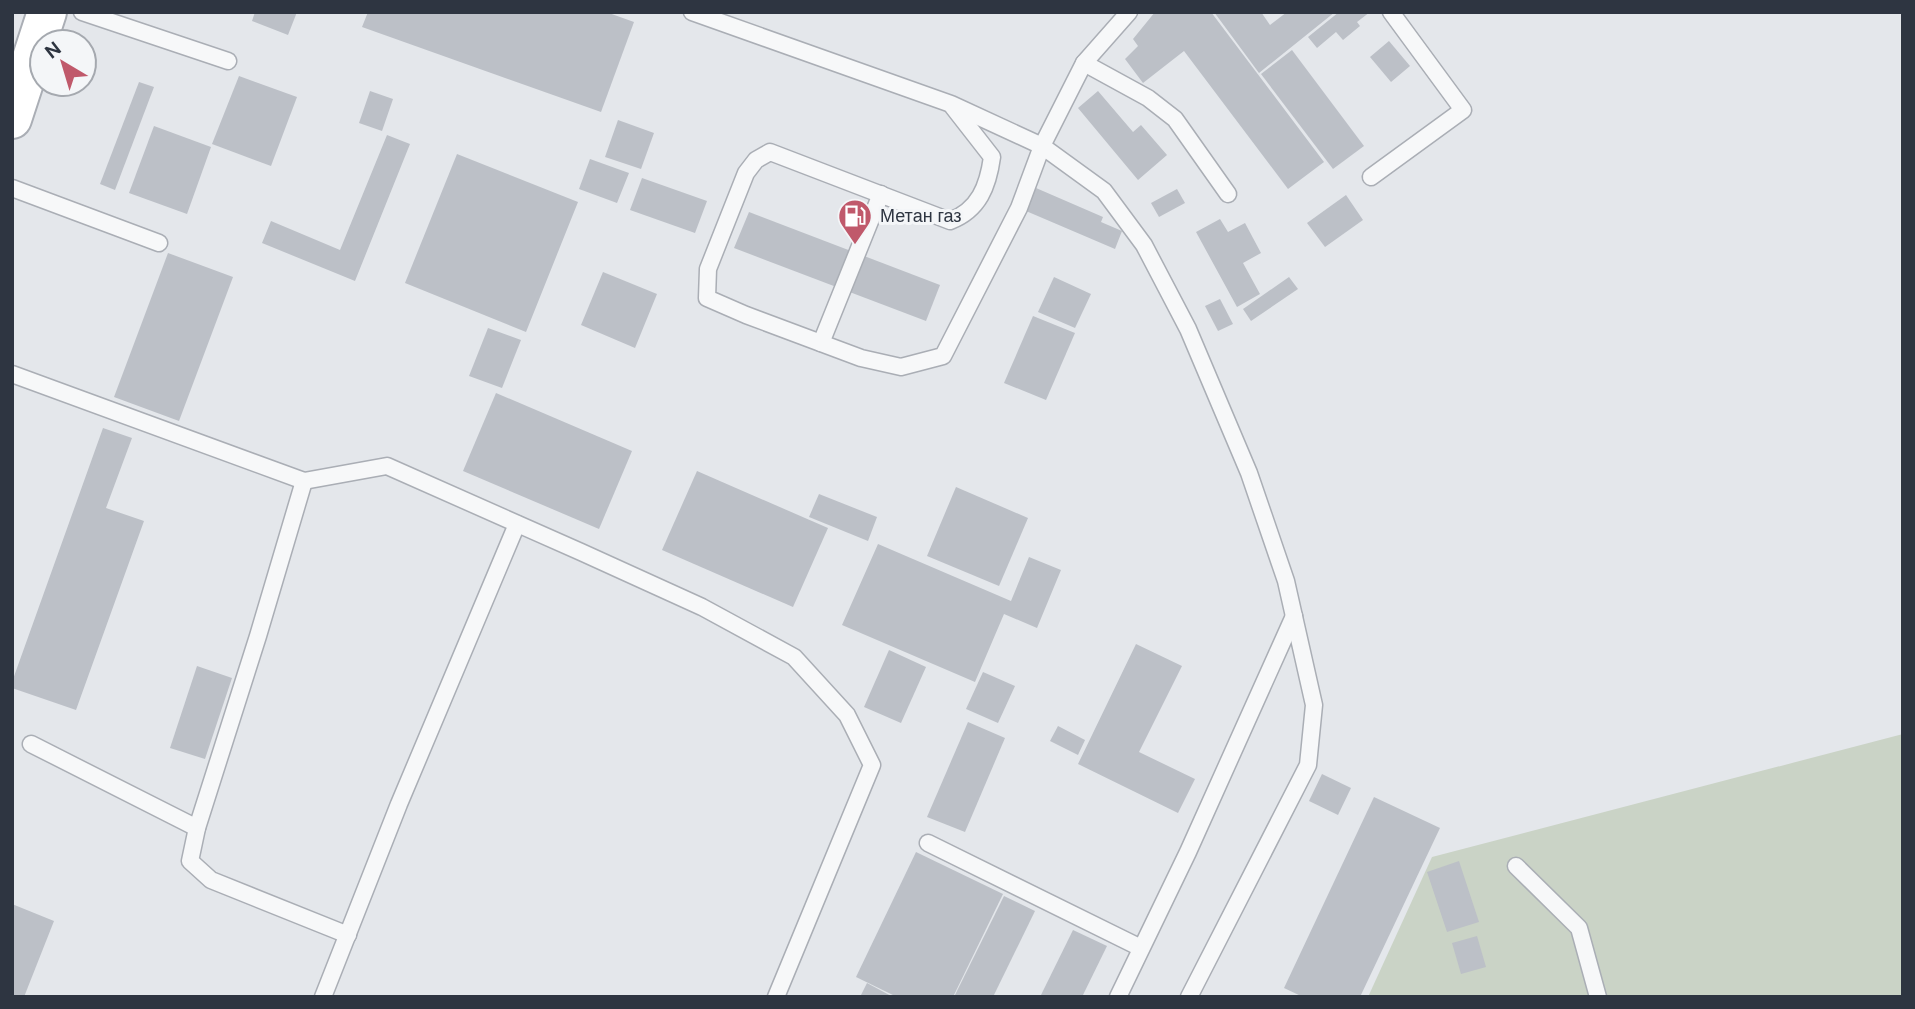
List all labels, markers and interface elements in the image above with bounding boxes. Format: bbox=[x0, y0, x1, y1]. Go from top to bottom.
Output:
north arrow bbox=[28, 28, 98, 98]
text: N bbox=[40, 36, 66, 64]
fuel station icon: Метан газ bbox=[836, 197, 874, 246]
place label: Метан газ bbox=[880, 204, 962, 228]

